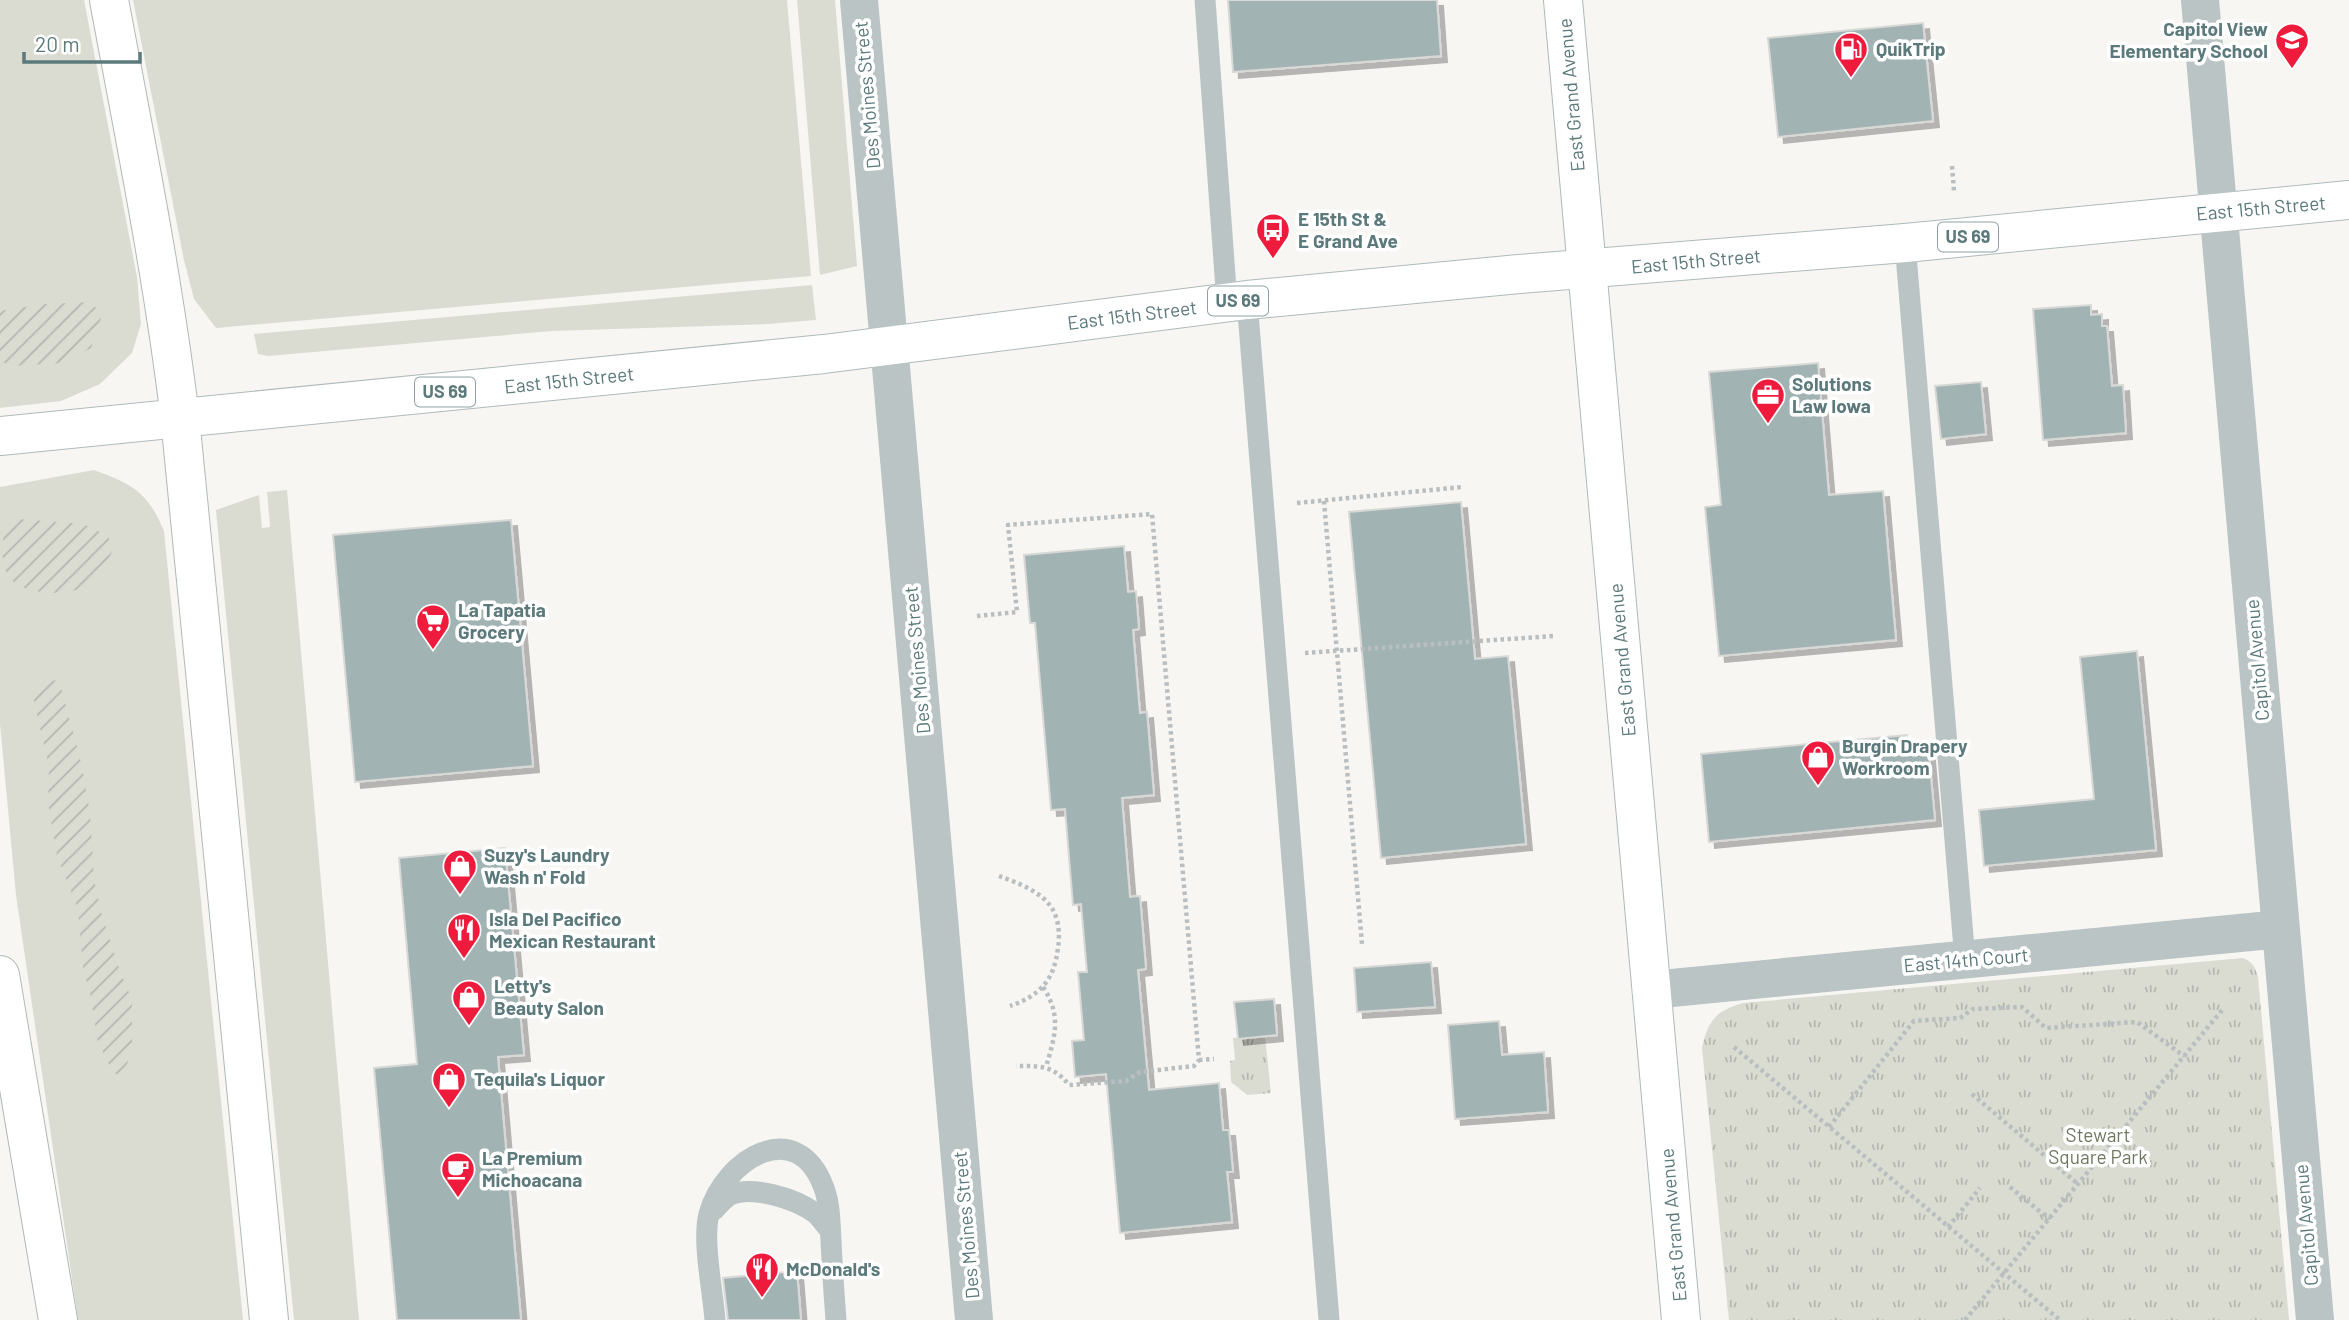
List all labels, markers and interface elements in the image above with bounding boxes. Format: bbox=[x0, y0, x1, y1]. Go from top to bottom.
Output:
street label: East Grand Avenue bbox=[1552, 17, 1589, 173]
place label: Capitol View Elementary School bbox=[2110, 17, 2268, 62]
street label: Des Moines Street bbox=[849, 20, 884, 170]
scale bar bbox=[24, 21, 140, 65]
school or university icon: Capitol View Elementary School bbox=[2273, 21, 2311, 70]
fuel station icon: QuikTrip bbox=[1832, 30, 1870, 79]
text: 20 m bbox=[35, 31, 80, 56]
place label: QuikTrip bbox=[1876, 37, 1946, 60]
street label: East 15th Street bbox=[2195, 190, 2327, 225]
place label: E 15th St & E Grand Ave bbox=[1298, 207, 1398, 252]
bus stop icon: E 15th St & E Grand Ave bbox=[1254, 211, 1292, 260]
road number: US 69 bbox=[1938, 222, 1998, 251]
street label: East 15th Street bbox=[1630, 243, 1762, 278]
road number: US 69 bbox=[1208, 286, 1268, 316]
street label: East 15th Street bbox=[1066, 295, 1198, 334]
street label: East 15th Street bbox=[503, 361, 635, 398]
place label: Solutions Law Iowa bbox=[1792, 372, 1871, 417]
office icon: Solutions Law Iowa bbox=[1749, 376, 1787, 425]
road number: US 69 bbox=[415, 378, 475, 406]
street label: East Grand Avenue bbox=[1603, 582, 1640, 738]
street label: Des Moines Street bbox=[899, 585, 934, 735]
place label: La Tapatia Grocery bbox=[458, 598, 546, 643]
street label: Capitol Avenue bbox=[2240, 598, 2273, 722]
supermarket icon: La Tapatia Grocery bbox=[414, 602, 452, 651]
place label: Burgin Drapery Workroom bbox=[1842, 734, 1968, 779]
shop icon: Burgin Drapery Workroom bbox=[1799, 738, 1837, 787]
place label: Suzy's Laundry Wash n' Fold bbox=[484, 843, 610, 888]
shop icon: Suzy's Laundry Wash n' Fold bbox=[441, 847, 479, 896]
place label: Isla Del Pacifico Mexican Restaurant bbox=[489, 907, 656, 952]
restaurant icon: Isla Del Pacifico Mexican Restaurant bbox=[445, 911, 483, 960]
street label: East 14th Court bbox=[1903, 943, 2029, 976]
place label: Letty's Beauty Salon bbox=[494, 974, 604, 1019]
shop icon: Letty's Beauty Salon bbox=[450, 978, 488, 1027]
shop icon: Tequila's Liquor bbox=[430, 1060, 468, 1109]
place label: Tequila's Liquor bbox=[474, 1067, 606, 1090]
park label: Stewart Square Park bbox=[2048, 1123, 2148, 1168]
place label: La Premium Michoacana bbox=[482, 1146, 582, 1191]
street label: East Grand Avenue bbox=[1654, 1147, 1691, 1303]
cafe icon: La Premium Michoacana bbox=[439, 1150, 477, 1199]
street label: Des Moines Street bbox=[948, 1150, 983, 1300]
street label: Capitol Avenue bbox=[2289, 1163, 2322, 1287]
restaurant icon: McDonald's bbox=[743, 1250, 781, 1299]
place label: McDonald's bbox=[786, 1257, 880, 1280]

